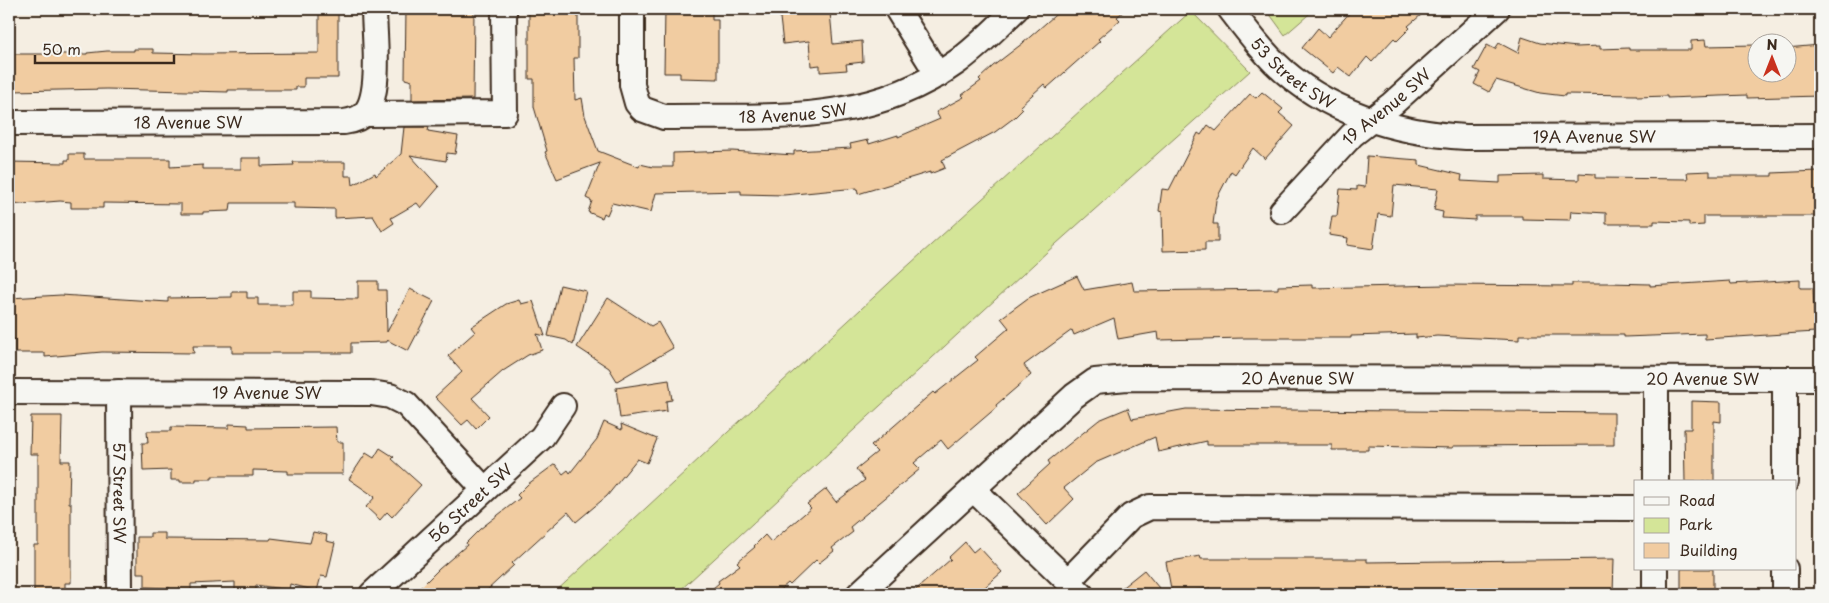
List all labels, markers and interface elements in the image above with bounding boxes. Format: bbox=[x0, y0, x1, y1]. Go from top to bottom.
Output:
scale bar bbox=[35, 32, 174, 64]
street label: 53 Street SW bbox=[1246, 32, 1340, 114]
north arrow bbox=[1746, 32, 1796, 82]
text: N bbox=[1766, 34, 1778, 55]
text: 50 m bbox=[42, 37, 81, 60]
street label: 19 Avenue SW bbox=[1336, 62, 1436, 150]
street label: 18 Avenue SW bbox=[739, 96, 849, 128]
street label: 18 Avenue SW bbox=[134, 109, 243, 134]
street label: 19A Avenue SW bbox=[1533, 123, 1656, 148]
street label: 20 Avenue SW bbox=[1241, 365, 1355, 389]
street label: 20 Avenue SW bbox=[1646, 366, 1760, 390]
street label: 19 Avenue SW bbox=[212, 380, 322, 404]
street label: 57 Street SW bbox=[108, 442, 133, 544]
street label: 56 Street SW bbox=[422, 457, 517, 548]
legend bbox=[1634, 480, 1796, 570]
text: Road bbox=[1679, 488, 1715, 511]
text: Park bbox=[1679, 512, 1713, 535]
text: Building bbox=[1679, 538, 1738, 561]

